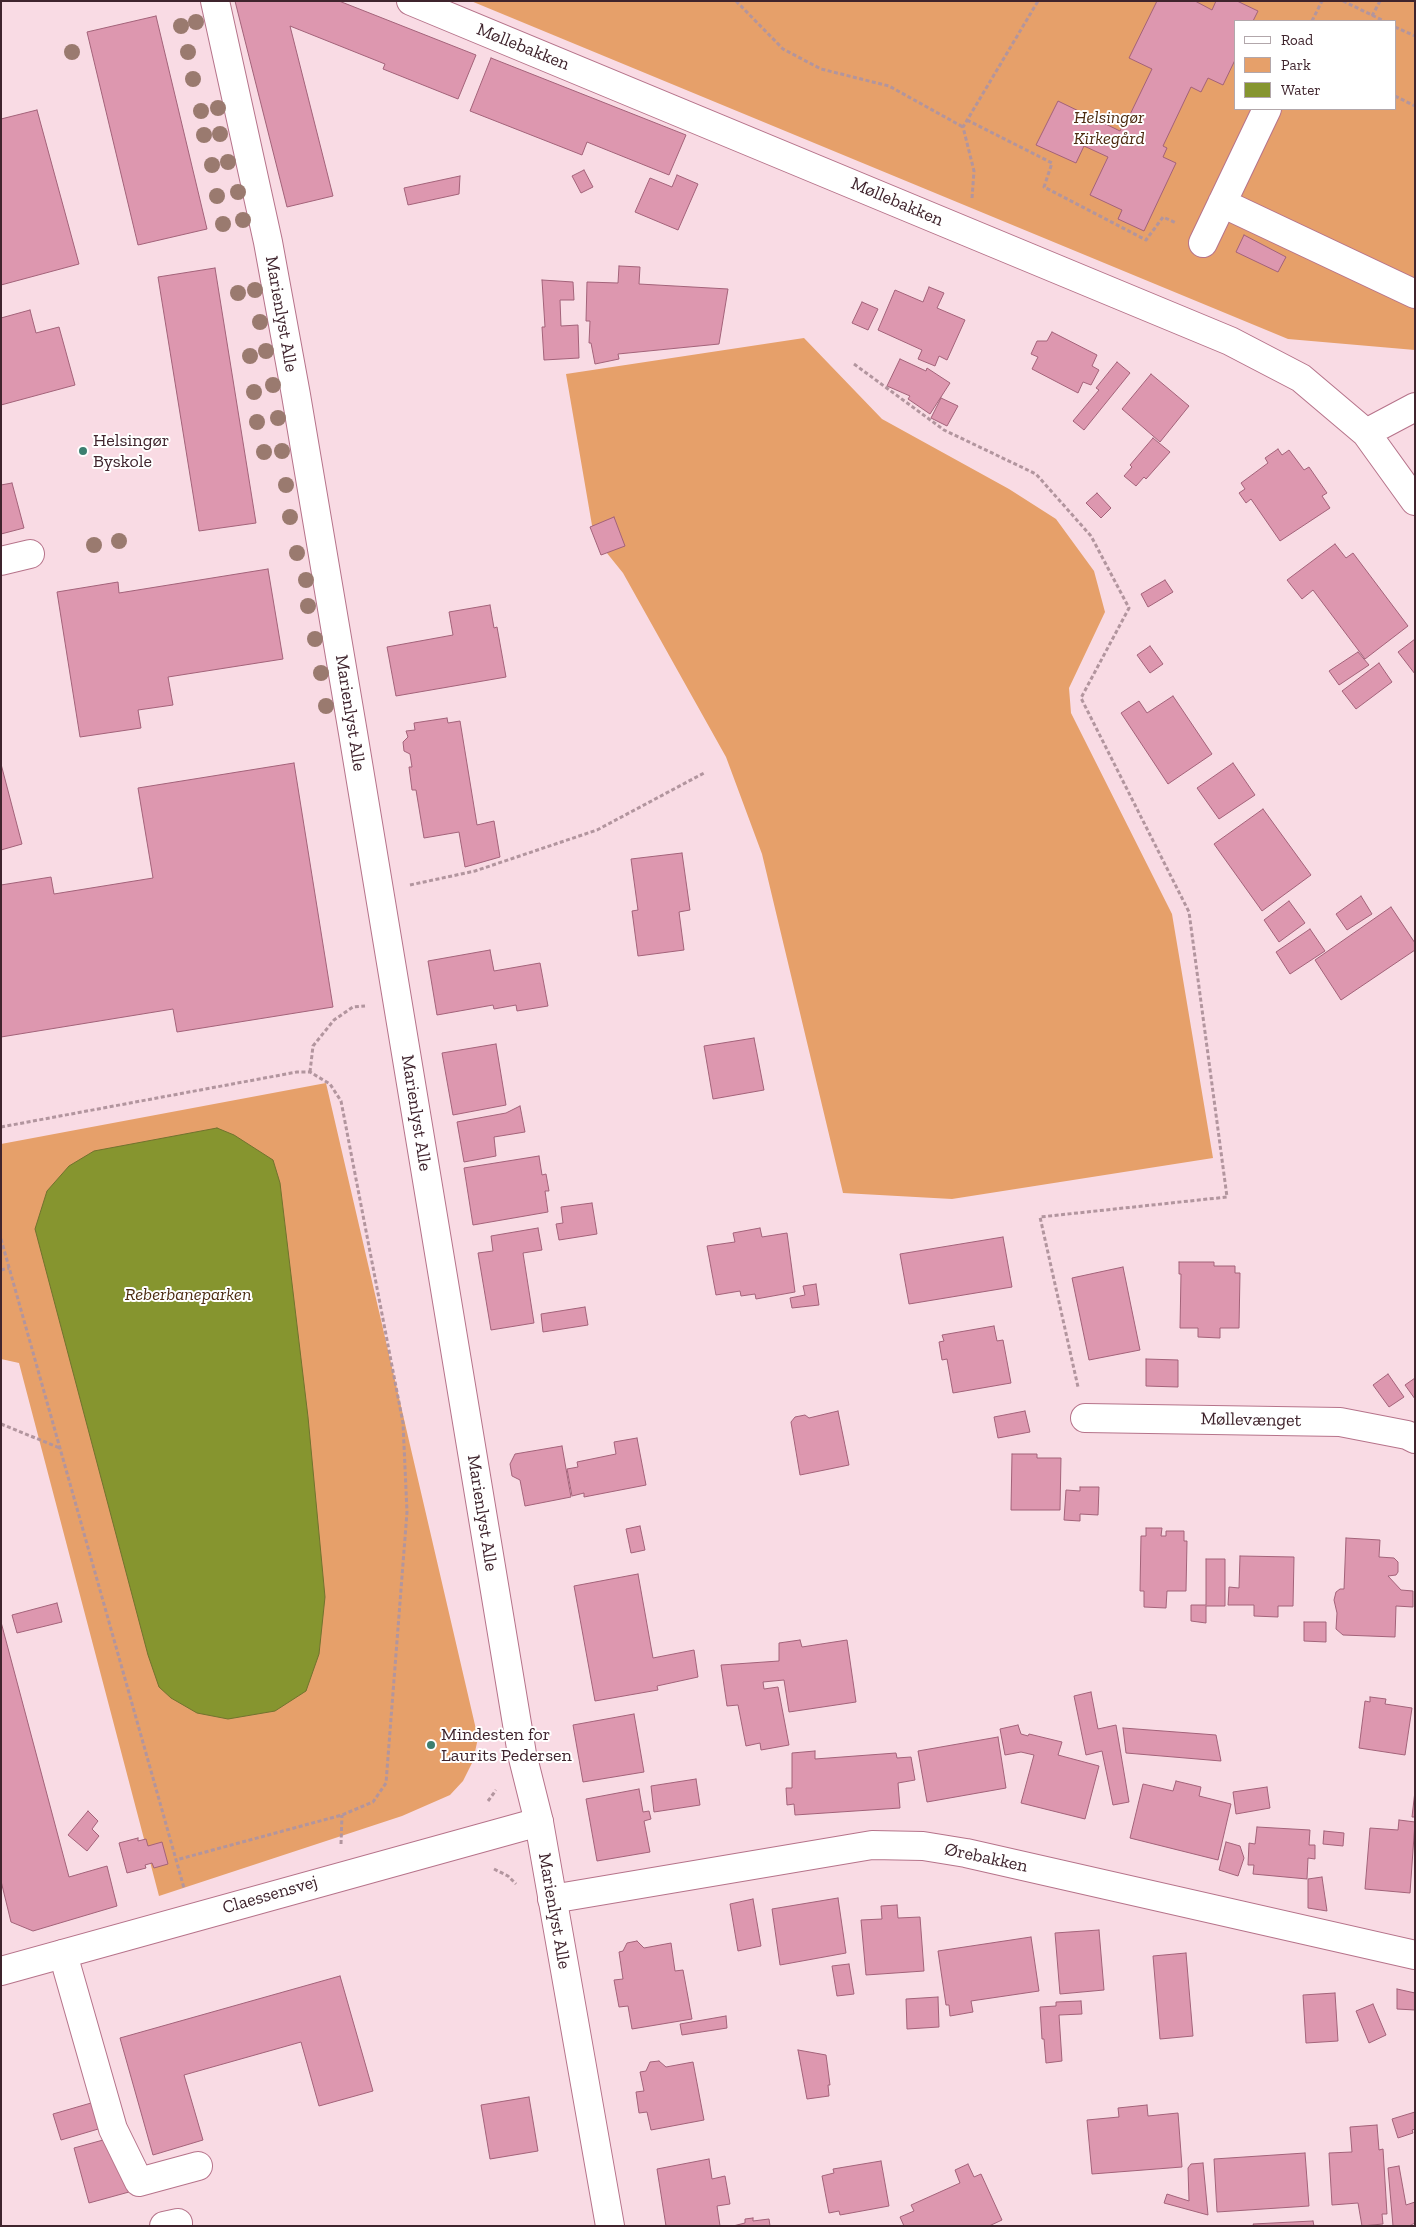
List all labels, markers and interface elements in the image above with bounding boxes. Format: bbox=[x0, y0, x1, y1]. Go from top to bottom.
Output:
street label: Møllebakken bbox=[473, 19, 573, 75]
legend bbox=[1234, 20, 1396, 110]
text: Road bbox=[1281, 31, 1313, 49]
text: Park bbox=[1281, 56, 1311, 74]
text: Water bbox=[1281, 81, 1321, 99]
park label: Helsingør Kirkegård bbox=[1073, 107, 1145, 150]
street label: Møllebakken bbox=[848, 173, 946, 231]
street label: Marienlyst Alle bbox=[260, 254, 302, 374]
place label: Helsingør Byskole bbox=[93, 430, 169, 472]
marker: Helsingør Byskole bbox=[77, 445, 89, 457]
street label: Marienlyst Alle bbox=[330, 653, 370, 773]
street label: Marienlyst Alle bbox=[396, 1053, 436, 1173]
park label: Reberbaneparken bbox=[125, 1284, 251, 1306]
street label: Møllevænget bbox=[1201, 1408, 1301, 1432]
street label: Marienlyst Alle bbox=[462, 1453, 502, 1573]
place label: Mindesten for Laurits Pedersen bbox=[441, 1724, 572, 1766]
marker: Mindesten for Laurits Pedersen bbox=[425, 1739, 437, 1751]
street label: Ørebakken bbox=[942, 1839, 1030, 1877]
street label: Marienlyst Alle bbox=[533, 1851, 575, 1971]
street label: Claessensvej bbox=[220, 1871, 320, 1919]

